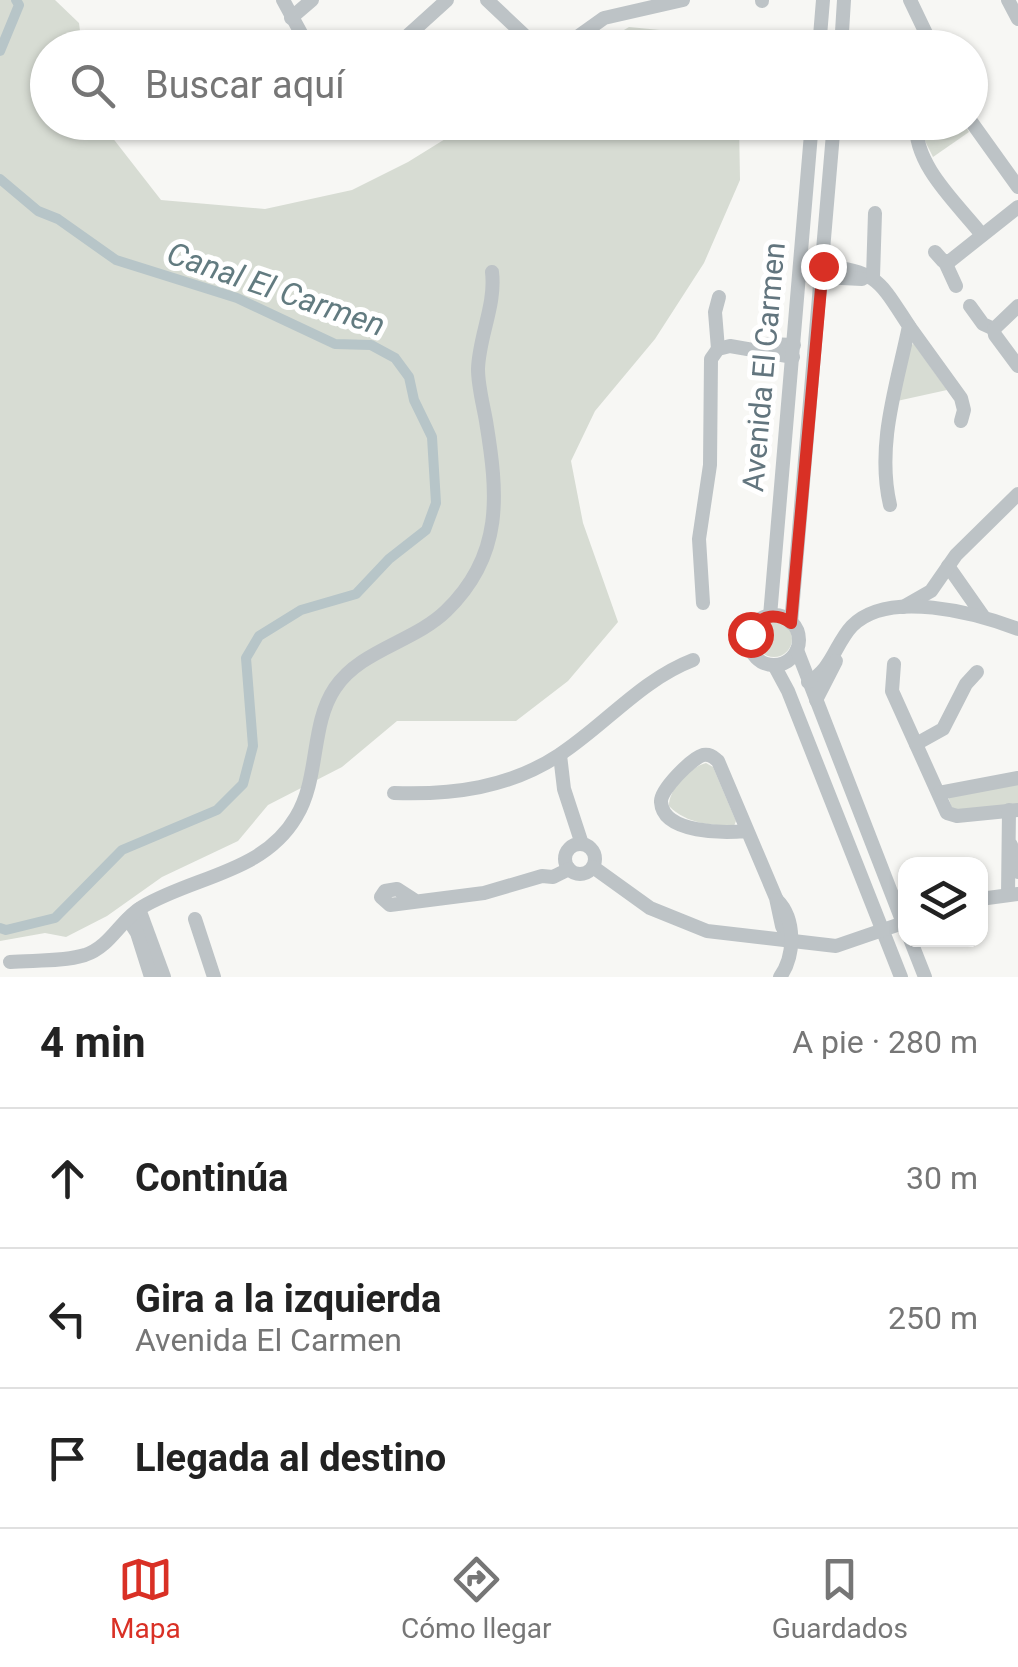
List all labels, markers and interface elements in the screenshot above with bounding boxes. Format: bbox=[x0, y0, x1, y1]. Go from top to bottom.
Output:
search box bbox=[30, 30, 988, 140]
icon: search bbox=[65, 58, 120, 113]
text: Buscar aquí bbox=[145, 63, 345, 107]
water label: Canal El Carmen bbox=[162, 234, 390, 344]
street label: Avenida El Carmen bbox=[735, 241, 792, 493]
route end bbox=[801, 244, 847, 290]
route start bbox=[728, 612, 774, 658]
map controls bbox=[898, 857, 988, 947]
button: layers bbox=[898, 857, 988, 947]
text: 4 min bbox=[40, 1018, 146, 1067]
text: A pie · 280 m bbox=[792, 1023, 978, 1061]
icon: ahead bbox=[40, 1151, 95, 1206]
text: Continúa bbox=[135, 1156, 288, 1200]
text: 30 m bbox=[906, 1159, 978, 1197]
text: Gira a la izquierda bbox=[135, 1277, 441, 1321]
icon: left bbox=[40, 1291, 95, 1346]
text: 250 m bbox=[888, 1299, 978, 1337]
text: Avenida El Carmen bbox=[135, 1321, 402, 1359]
icon: arrive bbox=[40, 1431, 95, 1486]
text: Llegada al destino bbox=[135, 1436, 446, 1480]
tab: Mapa bbox=[110, 1552, 181, 1645]
tab: Cómo llegar bbox=[401, 1552, 552, 1645]
tab: Guardados bbox=[772, 1552, 908, 1645]

